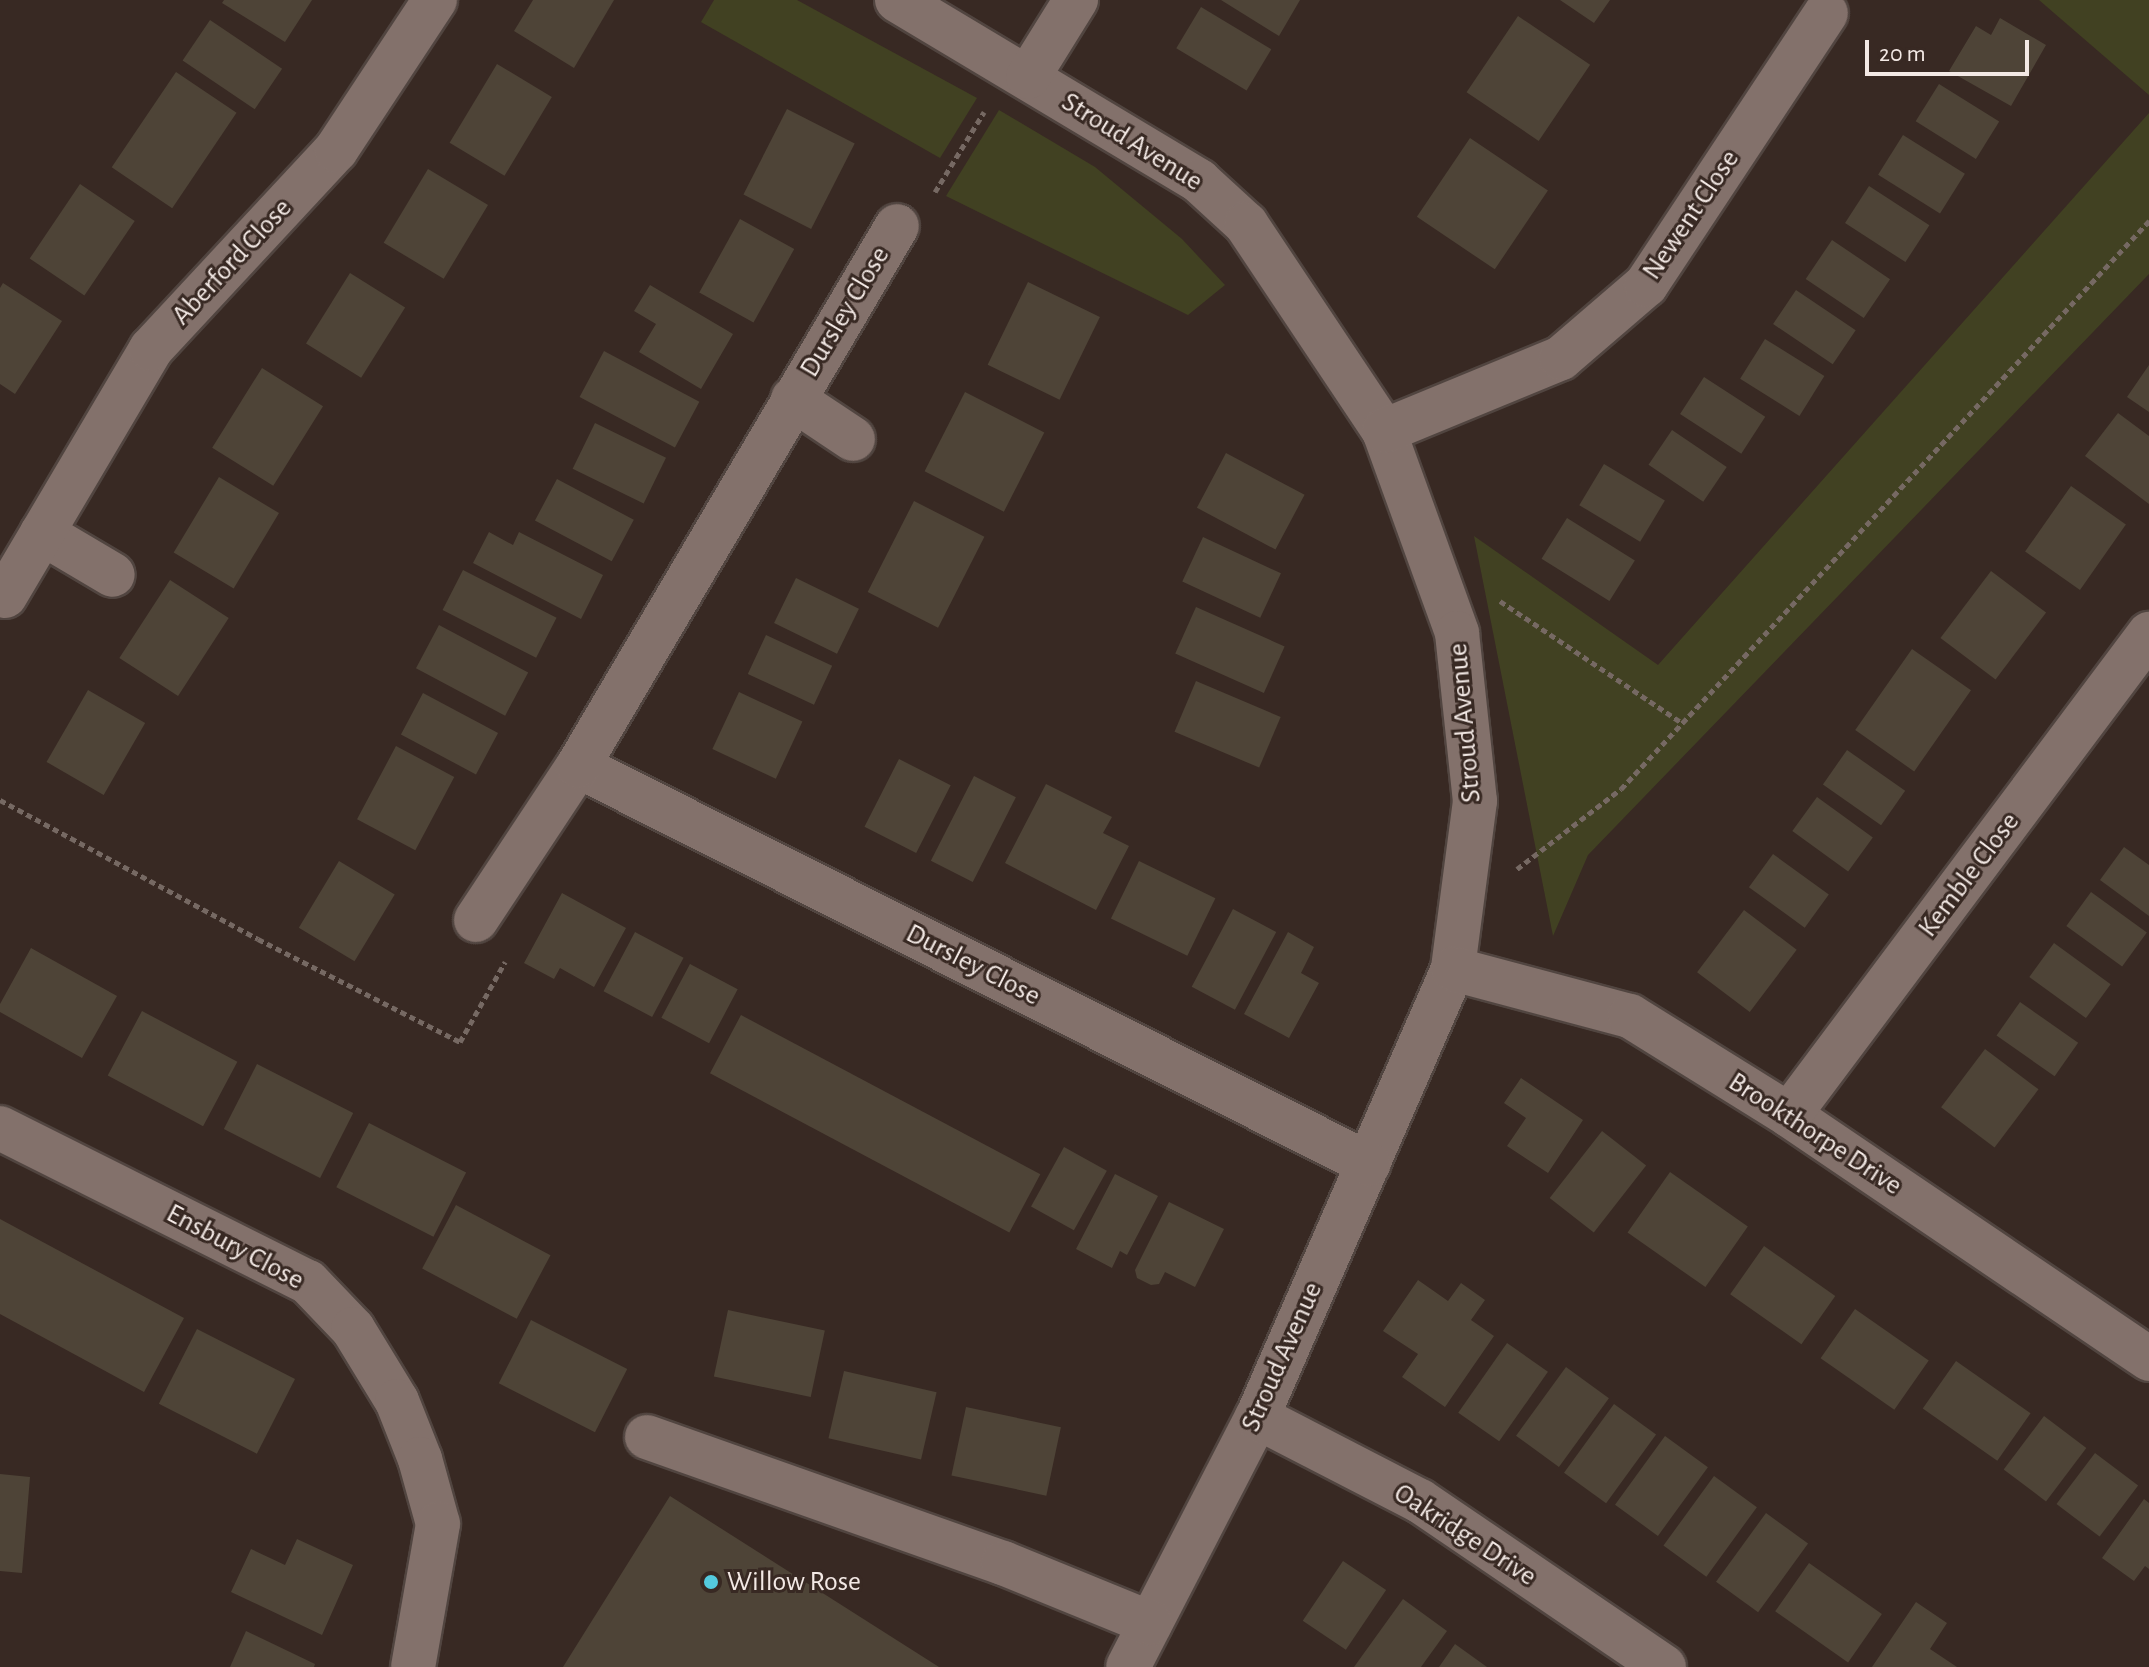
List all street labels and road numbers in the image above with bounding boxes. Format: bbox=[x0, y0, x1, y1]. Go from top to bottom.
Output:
street label: Stroud Avenue bbox=[1055, 85, 1209, 199]
street label: Newent Close bbox=[1635, 144, 1747, 286]
street label: Aberford Close bbox=[165, 192, 299, 332]
street label: Dursley Close bbox=[793, 241, 897, 383]
street label: Stroud Avenue bbox=[1441, 642, 1489, 804]
street label: Kemble Close bbox=[1911, 806, 2027, 944]
street label: Dursley Close bbox=[900, 917, 1046, 1013]
street label: Brookthorpe Drive bbox=[1722, 1065, 1908, 1203]
street label: Ensbury Close bbox=[161, 1197, 309, 1297]
street label: Stroud Avenue bbox=[1234, 1277, 1330, 1437]
street label: Oakridge Drive bbox=[1387, 1476, 1543, 1594]

